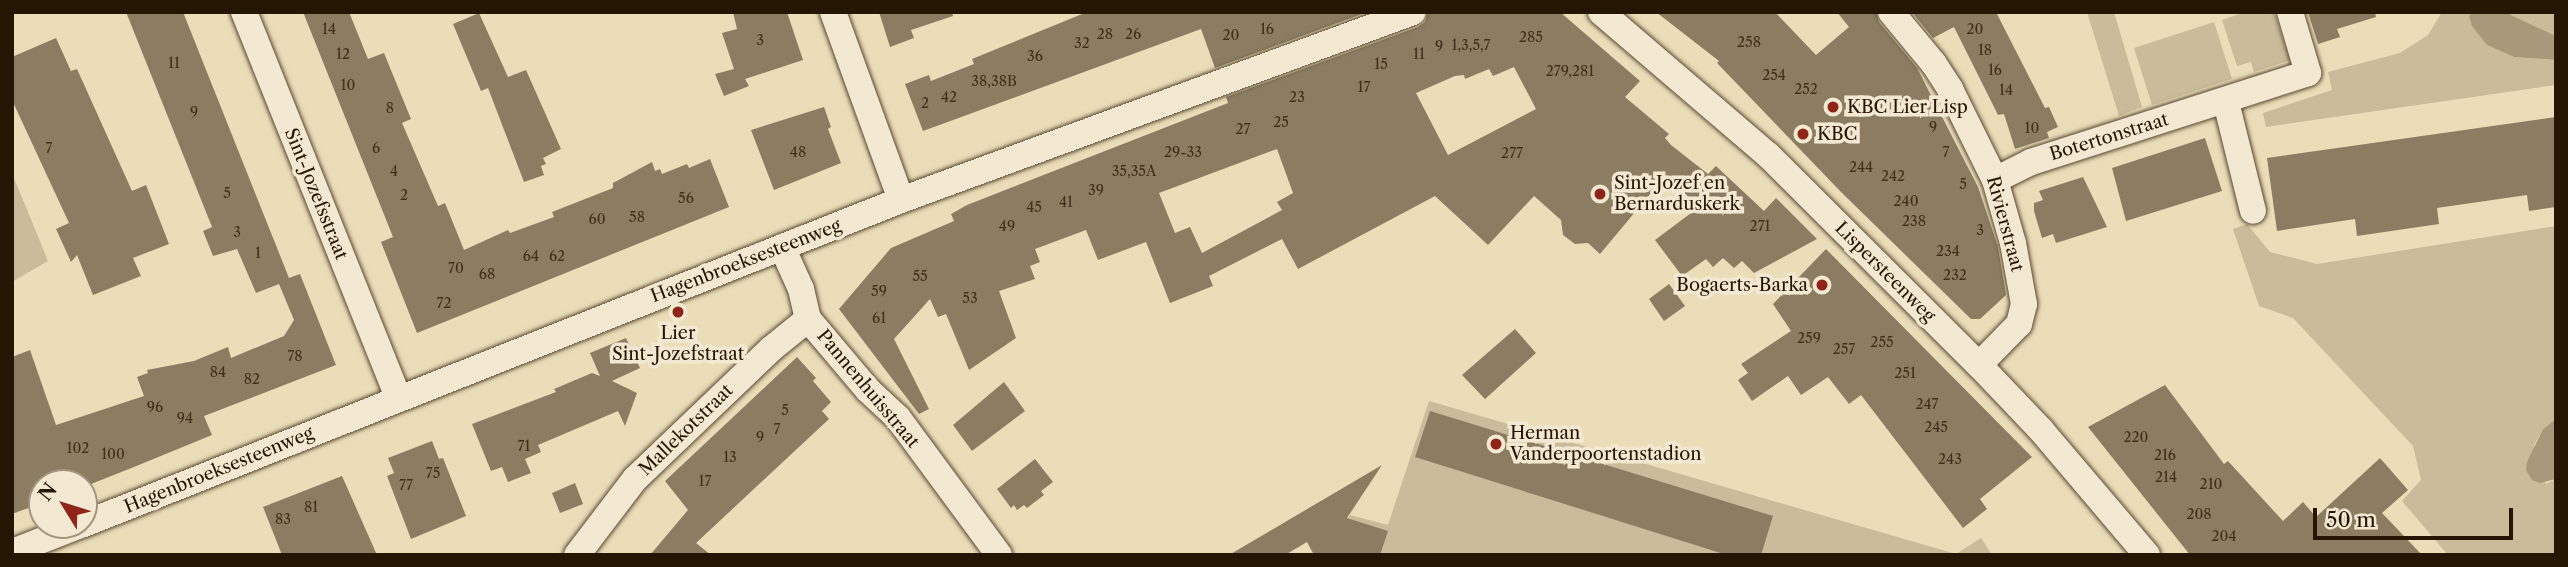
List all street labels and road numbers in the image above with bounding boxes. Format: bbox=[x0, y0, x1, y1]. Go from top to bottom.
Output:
street label: Botertonstraat bbox=[2047, 109, 2171, 165]
street label: Sint-Jozefsstraat bbox=[280, 125, 352, 263]
street label: Rivierstraat bbox=[1982, 174, 2028, 274]
street label: Hagenbroeksesteenweg bbox=[648, 215, 844, 307]
street label: Lispersteenweg bbox=[1830, 217, 1940, 327]
street label: Pannenhuisstraat bbox=[812, 326, 924, 452]
street label: Mallekotstraat bbox=[634, 380, 738, 480]
street label: Hagenbroeksesteenweg bbox=[121, 422, 317, 518]

